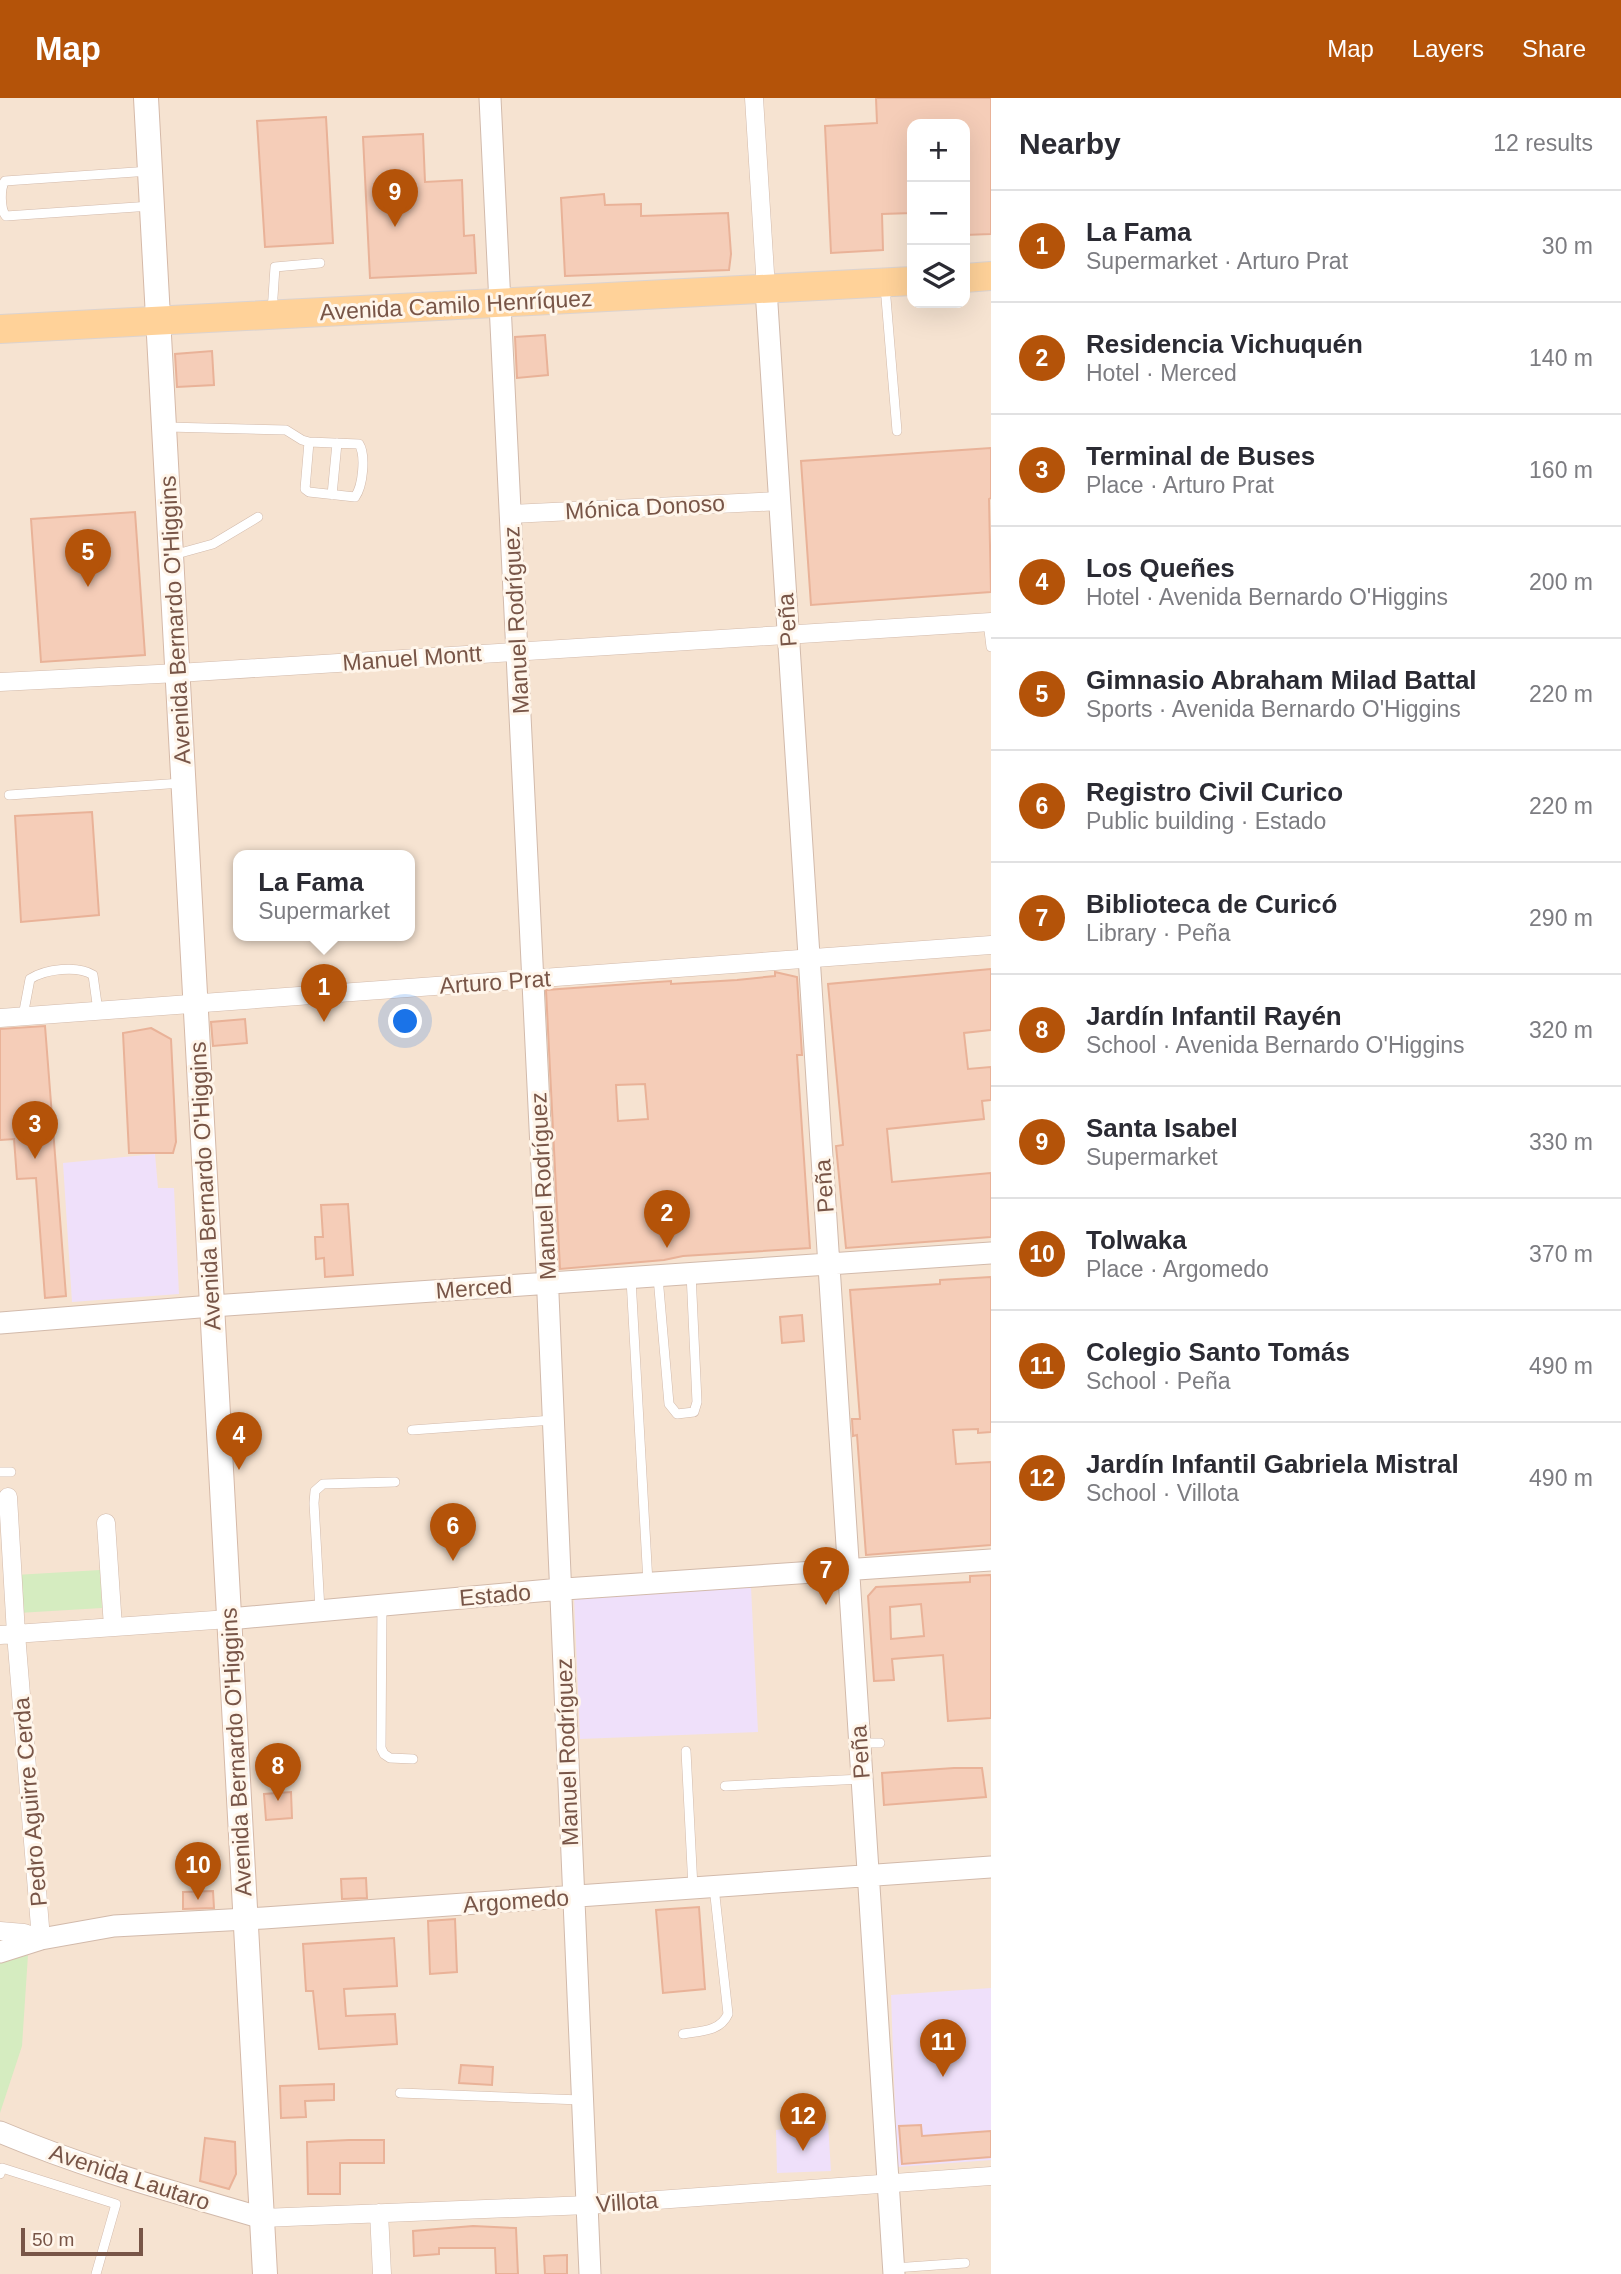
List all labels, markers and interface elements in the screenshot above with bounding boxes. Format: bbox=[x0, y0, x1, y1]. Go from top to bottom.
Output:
text: Map bbox=[35, 30, 101, 67]
text: Map bbox=[1327, 35, 1374, 62]
text: Layers bbox=[1412, 35, 1484, 62]
text: Share bbox=[1522, 35, 1586, 62]
map controls bbox=[907, 119, 970, 308]
button: + bbox=[907, 119, 970, 182]
text: Nearby bbox=[1019, 127, 1121, 160]
text: 12 results bbox=[1493, 130, 1593, 156]
pin: 9 bbox=[372, 169, 418, 227]
button: − bbox=[907, 182, 970, 245]
text: La Fama bbox=[1086, 217, 1192, 247]
text: 1 bbox=[1036, 233, 1048, 259]
text: 30 m bbox=[1542, 233, 1593, 259]
button: layers bbox=[907, 245, 970, 308]
text: Supermarket · Arturo Prat bbox=[1086, 248, 1348, 274]
street label: Avenida Camilo Henríquez bbox=[319, 285, 593, 325]
text: Residencia Vichuquén bbox=[1086, 329, 1363, 359]
text: 2 bbox=[1036, 345, 1048, 371]
text: 140 m bbox=[1529, 345, 1593, 371]
text: Hotel · Merced bbox=[1086, 360, 1237, 386]
text: Terminal de Buses bbox=[1086, 441, 1315, 471]
text: 3 bbox=[1036, 457, 1048, 483]
text: 160 m bbox=[1529, 457, 1593, 483]
text: Place · Arturo Prat bbox=[1086, 472, 1274, 498]
street label: Avenida Bernardo O'Higgins bbox=[154, 475, 196, 765]
street label: Mónica Donoso bbox=[565, 490, 725, 524]
street label: Manuel Rodríguez bbox=[498, 525, 534, 715]
pin: 5 bbox=[65, 529, 111, 587]
text: Los Queñes bbox=[1086, 553, 1235, 583]
text: 4 bbox=[1036, 569, 1048, 595]
text: 200 m bbox=[1529, 569, 1593, 595]
text: Hotel · Avenida Bernardo O'Higgins bbox=[1086, 584, 1448, 610]
street label: Peña bbox=[772, 592, 802, 648]
street label: Manuel Montt bbox=[342, 640, 483, 676]
text: Gimnasio Abraham Milad Battal bbox=[1086, 665, 1477, 695]
text: 5 bbox=[1036, 681, 1048, 707]
text: 220 m bbox=[1529, 681, 1593, 707]
text: Sports · Avenida Bernardo O'Higgins bbox=[1086, 696, 1461, 722]
text: Registro Civil Curico bbox=[1086, 777, 1343, 807]
text: 6 bbox=[1036, 793, 1048, 819]
text: 220 m bbox=[1529, 793, 1593, 819]
text: Public building · Estado bbox=[1086, 808, 1326, 834]
popup bbox=[233, 850, 415, 941]
text: La Fama bbox=[258, 867, 364, 897]
text: Biblioteca de Curicó bbox=[1086, 889, 1337, 919]
text: Supermarket bbox=[258, 898, 390, 924]
text: 7 bbox=[1036, 905, 1048, 931]
text: 290 m bbox=[1529, 905, 1593, 931]
text: Library · Peña bbox=[1086, 920, 1230, 946]
pin: 1 bbox=[301, 964, 347, 1022]
street label: Arturo Prat bbox=[439, 965, 552, 999]
text: Jardín Infantil Rayén bbox=[1086, 1001, 1342, 1031]
your location bbox=[388, 1004, 422, 1038]
text: 8 bbox=[1036, 1017, 1048, 1043]
text: 320 m bbox=[1529, 1017, 1593, 1043]
text: School · Avenida Bernardo O'Higgins bbox=[1086, 1032, 1465, 1058]
street label: Avenida Bernardo O'Higgins bbox=[184, 1041, 226, 1331]
street label: Manuel Rodríguez bbox=[525, 1091, 561, 1281]
pin: 3 bbox=[12, 1101, 58, 1159]
text: Santa Isabel bbox=[1086, 1113, 1238, 1143]
text: 9 bbox=[1036, 1129, 1048, 1155]
text: 330 m bbox=[1529, 1129, 1593, 1155]
text: Supermarket bbox=[1086, 1144, 1218, 1170]
street label: Peña bbox=[809, 1158, 839, 1214]
pin: 2 bbox=[644, 1190, 690, 1248]
text: Tolwaka bbox=[1086, 1225, 1187, 1255]
text: 10 bbox=[1029, 1241, 1055, 1267]
text: 370 m bbox=[1529, 1241, 1593, 1267]
text: Place · Argomedo bbox=[1086, 1256, 1269, 1282]
street label: Merced bbox=[435, 1272, 513, 1304]
text: Colegio Santo Tomás bbox=[1086, 1337, 1350, 1367]
text: 11 bbox=[1030, 1353, 1054, 1379]
text: 490 m bbox=[1529, 1353, 1593, 1379]
text: School · Peña bbox=[1086, 1368, 1230, 1394]
pin: 4 bbox=[216, 1412, 262, 1470]
text: Jardín Infantil Gabriela Mistral bbox=[1086, 1449, 1459, 1479]
text: 12 bbox=[1029, 1465, 1055, 1491]
text: 490 m bbox=[1529, 1465, 1593, 1491]
text: School · Villota bbox=[1086, 1480, 1239, 1506]
pin: 6 bbox=[430, 1503, 476, 1561]
pin: 7 bbox=[803, 1547, 849, 1605]
street label: Estado bbox=[458, 1579, 532, 1611]
street label: Avenida Bernardo O'Higgins bbox=[215, 1607, 257, 1897]
street label: Manuel Rodríguez bbox=[551, 1658, 583, 1846]
street label: Pedro Aguirre Cerda bbox=[8, 1696, 52, 1908]
street label: Peña bbox=[845, 1724, 875, 1780]
pin: 8 bbox=[255, 1743, 301, 1801]
pin: 10 bbox=[175, 1842, 221, 1900]
street label: Argomedo bbox=[462, 1884, 570, 1918]
pin: 11 bbox=[920, 2019, 966, 2077]
pin: 12 bbox=[780, 2093, 826, 2151]
street label: Avenida Lautaro bbox=[47, 2139, 213, 2215]
street label: Villota bbox=[595, 2187, 659, 2217]
scale bar bbox=[21, 2225, 144, 2257]
text: 50 m bbox=[32, 2229, 74, 2250]

